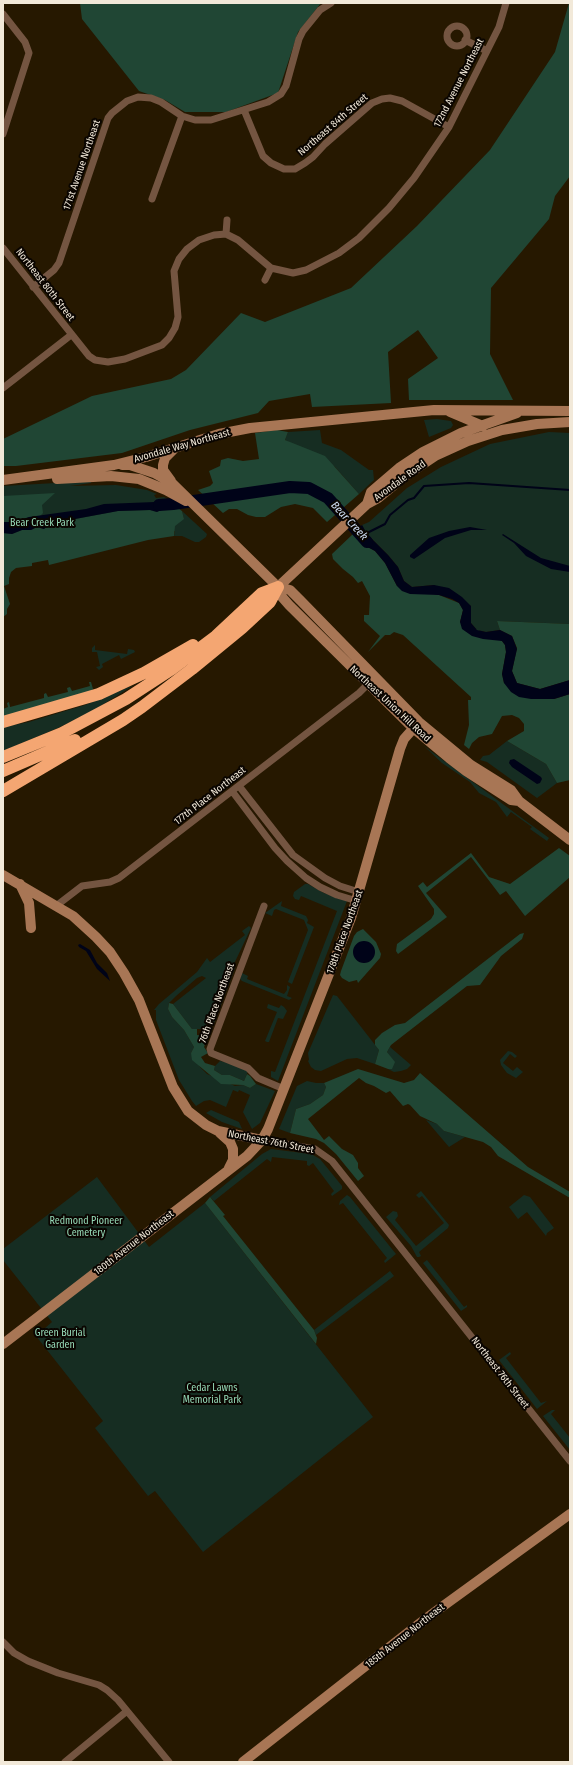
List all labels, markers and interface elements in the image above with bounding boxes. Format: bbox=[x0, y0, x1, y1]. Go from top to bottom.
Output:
street label: 172nd Avenue Northeast bbox=[431, 37, 487, 129]
street label: Northeast 84th Street bbox=[296, 92, 370, 158]
street label: 171st Avenue Northeast bbox=[61, 118, 103, 212]
street label: Northeast 80th Street bbox=[13, 246, 77, 324]
street label: Avondale Way Northeast bbox=[132, 427, 232, 465]
street label: Avondale Road bbox=[372, 458, 428, 504]
water label: Bear Creek bbox=[328, 499, 370, 543]
park label: Bear Creek Park bbox=[10, 517, 74, 529]
street label: Northeast Union Hill Road bbox=[347, 663, 433, 745]
street label: 177th Place Northeast bbox=[172, 764, 248, 828]
street label: 178th Place Northeast bbox=[324, 888, 366, 976]
street label: 76th Place Northeast bbox=[197, 961, 237, 1045]
street label: Northeast 76th Street bbox=[227, 1128, 315, 1156]
street label: 180th Avenue Northeast bbox=[92, 1208, 176, 1278]
park label: Redmond Pioneer Cemetery bbox=[49, 1215, 123, 1238]
park label: Green Burial Garden bbox=[35, 1327, 85, 1350]
street label: Northeast 76th Street bbox=[468, 1335, 532, 1411]
park label: Cedar Lawns Memorial Park bbox=[183, 1382, 241, 1406]
street label: 185th Avenue Northeast bbox=[363, 1601, 447, 1671]

